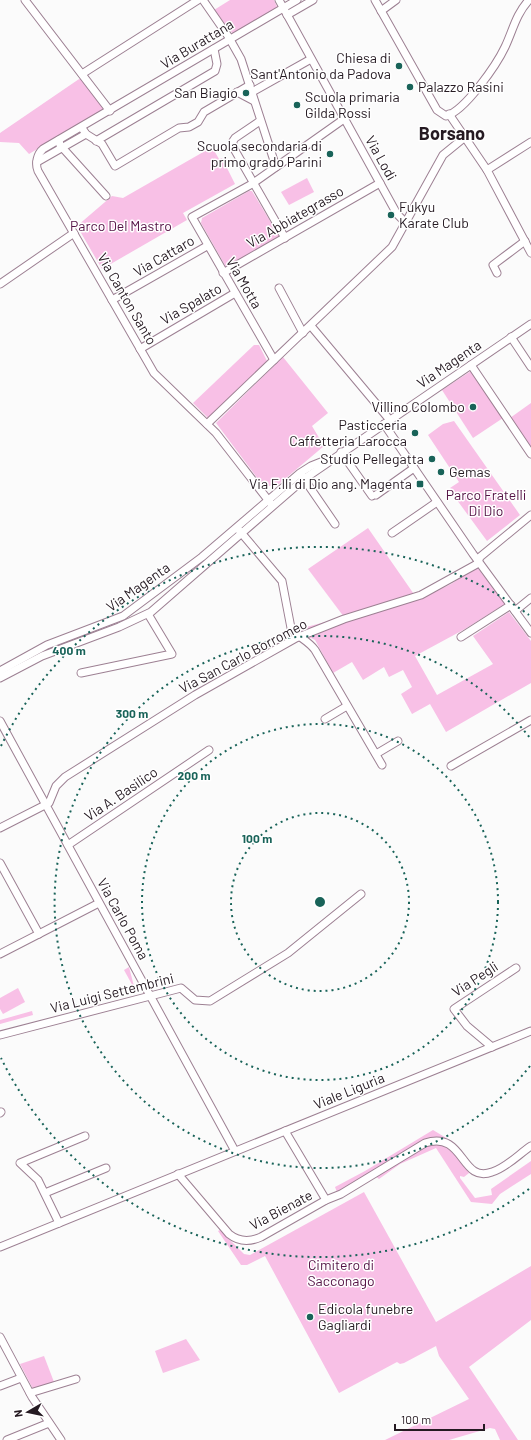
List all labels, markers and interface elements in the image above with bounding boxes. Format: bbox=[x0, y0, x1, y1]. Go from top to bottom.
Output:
street label: Via Burattana bbox=[157, 15, 236, 72]
place label: Chiesa di Sant'Antonio da Padova bbox=[250, 49, 391, 82]
marker: Chiesa di Sant'Antonio da Padova bbox=[394, 61, 404, 71]
place label: Palazzo Rasini bbox=[418, 78, 504, 95]
marker: Palazzo Rasini bbox=[405, 82, 415, 92]
place label: San Biagio bbox=[174, 84, 238, 101]
marker: San Biagio bbox=[241, 88, 251, 98]
place label: Scuola primaria Gilda Rossi bbox=[305, 88, 400, 121]
marker: Scuola primaria Gilda Rossi bbox=[292, 100, 302, 110]
district label: Borsano bbox=[419, 122, 485, 144]
street label: Via Lodi bbox=[362, 132, 401, 183]
place label: Scuola secondaria di primo grado Parini bbox=[197, 137, 322, 170]
marker: Scuola secondaria di primo grado Parini bbox=[325, 149, 335, 159]
street label: Via Abbiategrasso bbox=[243, 182, 346, 251]
place label: Fukyu Karate Club bbox=[399, 198, 469, 231]
marker: Fukyu Karate Club bbox=[386, 210, 396, 220]
park label: Parco Del Mastro bbox=[70, 217, 172, 234]
street label: Via Cattaro bbox=[130, 231, 197, 280]
street label: Via Canton Santo bbox=[94, 250, 161, 348]
street label: Via Motta bbox=[223, 254, 266, 312]
street label: Via Spalato bbox=[157, 279, 224, 328]
street label: Via Magenta bbox=[413, 336, 484, 391]
place label: Villino Colombo bbox=[372, 398, 465, 415]
marker: Villino Colombo bbox=[468, 402, 478, 412]
place label: Pasticceria Caffetteria Larocca bbox=[289, 416, 407, 449]
marker: Pasticceria Caffetteria Larocca bbox=[410, 428, 420, 438]
place label: Studio Pellegatta bbox=[320, 450, 424, 467]
marker: Studio Pellegatta bbox=[427, 454, 437, 464]
place label: Gemas bbox=[449, 463, 491, 480]
marker: Gemas bbox=[436, 467, 446, 477]
place label: Via F.lli di Dio ang. Magenta bbox=[249, 475, 412, 492]
marker: Via F.lli di Dio ang. Magenta bbox=[415, 479, 425, 489]
park label: Parco Fratelli Di Dio bbox=[446, 486, 526, 519]
street label: Via Magenta bbox=[103, 558, 173, 615]
street label: Via San Carlo Borromeo bbox=[176, 615, 310, 697]
text: 400 m bbox=[52, 643, 86, 657]
text: 300 m bbox=[116, 706, 148, 720]
street label: Via A. Basilico bbox=[81, 763, 161, 824]
text: 200 m bbox=[178, 768, 210, 782]
text: 100 m bbox=[242, 831, 272, 845]
street label: Via Carlo Poma bbox=[94, 875, 153, 962]
centre of rings bbox=[313, 895, 327, 909]
street label: Via Pegli bbox=[448, 957, 501, 1000]
street label: Via Luigi Settembrini bbox=[48, 969, 175, 1016]
street label: Viale Liguria bbox=[311, 1069, 387, 1112]
street label: Via Bienate bbox=[246, 1186, 315, 1233]
park label: Cimitero di Sacconago bbox=[307, 1256, 375, 1289]
place label: Edicola funebre Gagliardi bbox=[318, 1300, 413, 1333]
marker: Edicola funebre Gagliardi bbox=[305, 1312, 315, 1322]
north arrow bbox=[8, 1392, 48, 1432]
scale bar bbox=[395, 1406, 484, 1432]
text: N bbox=[11, 1409, 25, 1418]
text: 100 m bbox=[401, 1412, 431, 1426]

